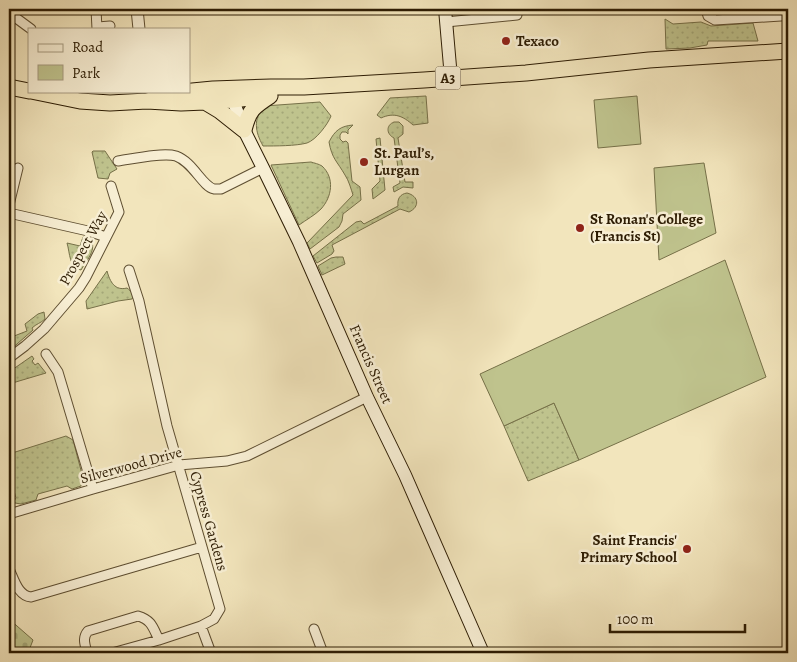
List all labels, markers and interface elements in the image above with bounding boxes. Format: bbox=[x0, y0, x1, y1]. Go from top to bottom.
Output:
legend bbox=[28, 28, 190, 92]
place label: Texaco bbox=[516, 31, 559, 51]
marker: Texaco bbox=[500, 35, 512, 47]
text: Road bbox=[72, 37, 104, 57]
text: Park bbox=[72, 63, 101, 83]
road number: A3 bbox=[436, 66, 460, 90]
place label: St. Paul’s, Lurgan bbox=[374, 143, 434, 180]
marker: St. Paul’s, Lurgan bbox=[358, 156, 370, 168]
street label: Prospect Way bbox=[54, 207, 112, 289]
place label: St Ronan's College (Francis St) bbox=[590, 209, 703, 246]
marker: St Ronan's College (Francis St) bbox=[574, 222, 586, 234]
street label: Francis Street bbox=[345, 321, 397, 407]
street label: Silverwood Drive bbox=[78, 442, 184, 488]
street label: Cypress Gardens bbox=[185, 469, 233, 573]
place label: Saint Francis' Primary School bbox=[580, 530, 677, 567]
marker: Saint Francis' Primary School bbox=[681, 543, 693, 555]
scale bar bbox=[610, 602, 744, 634]
text: 100 m bbox=[617, 609, 654, 629]

